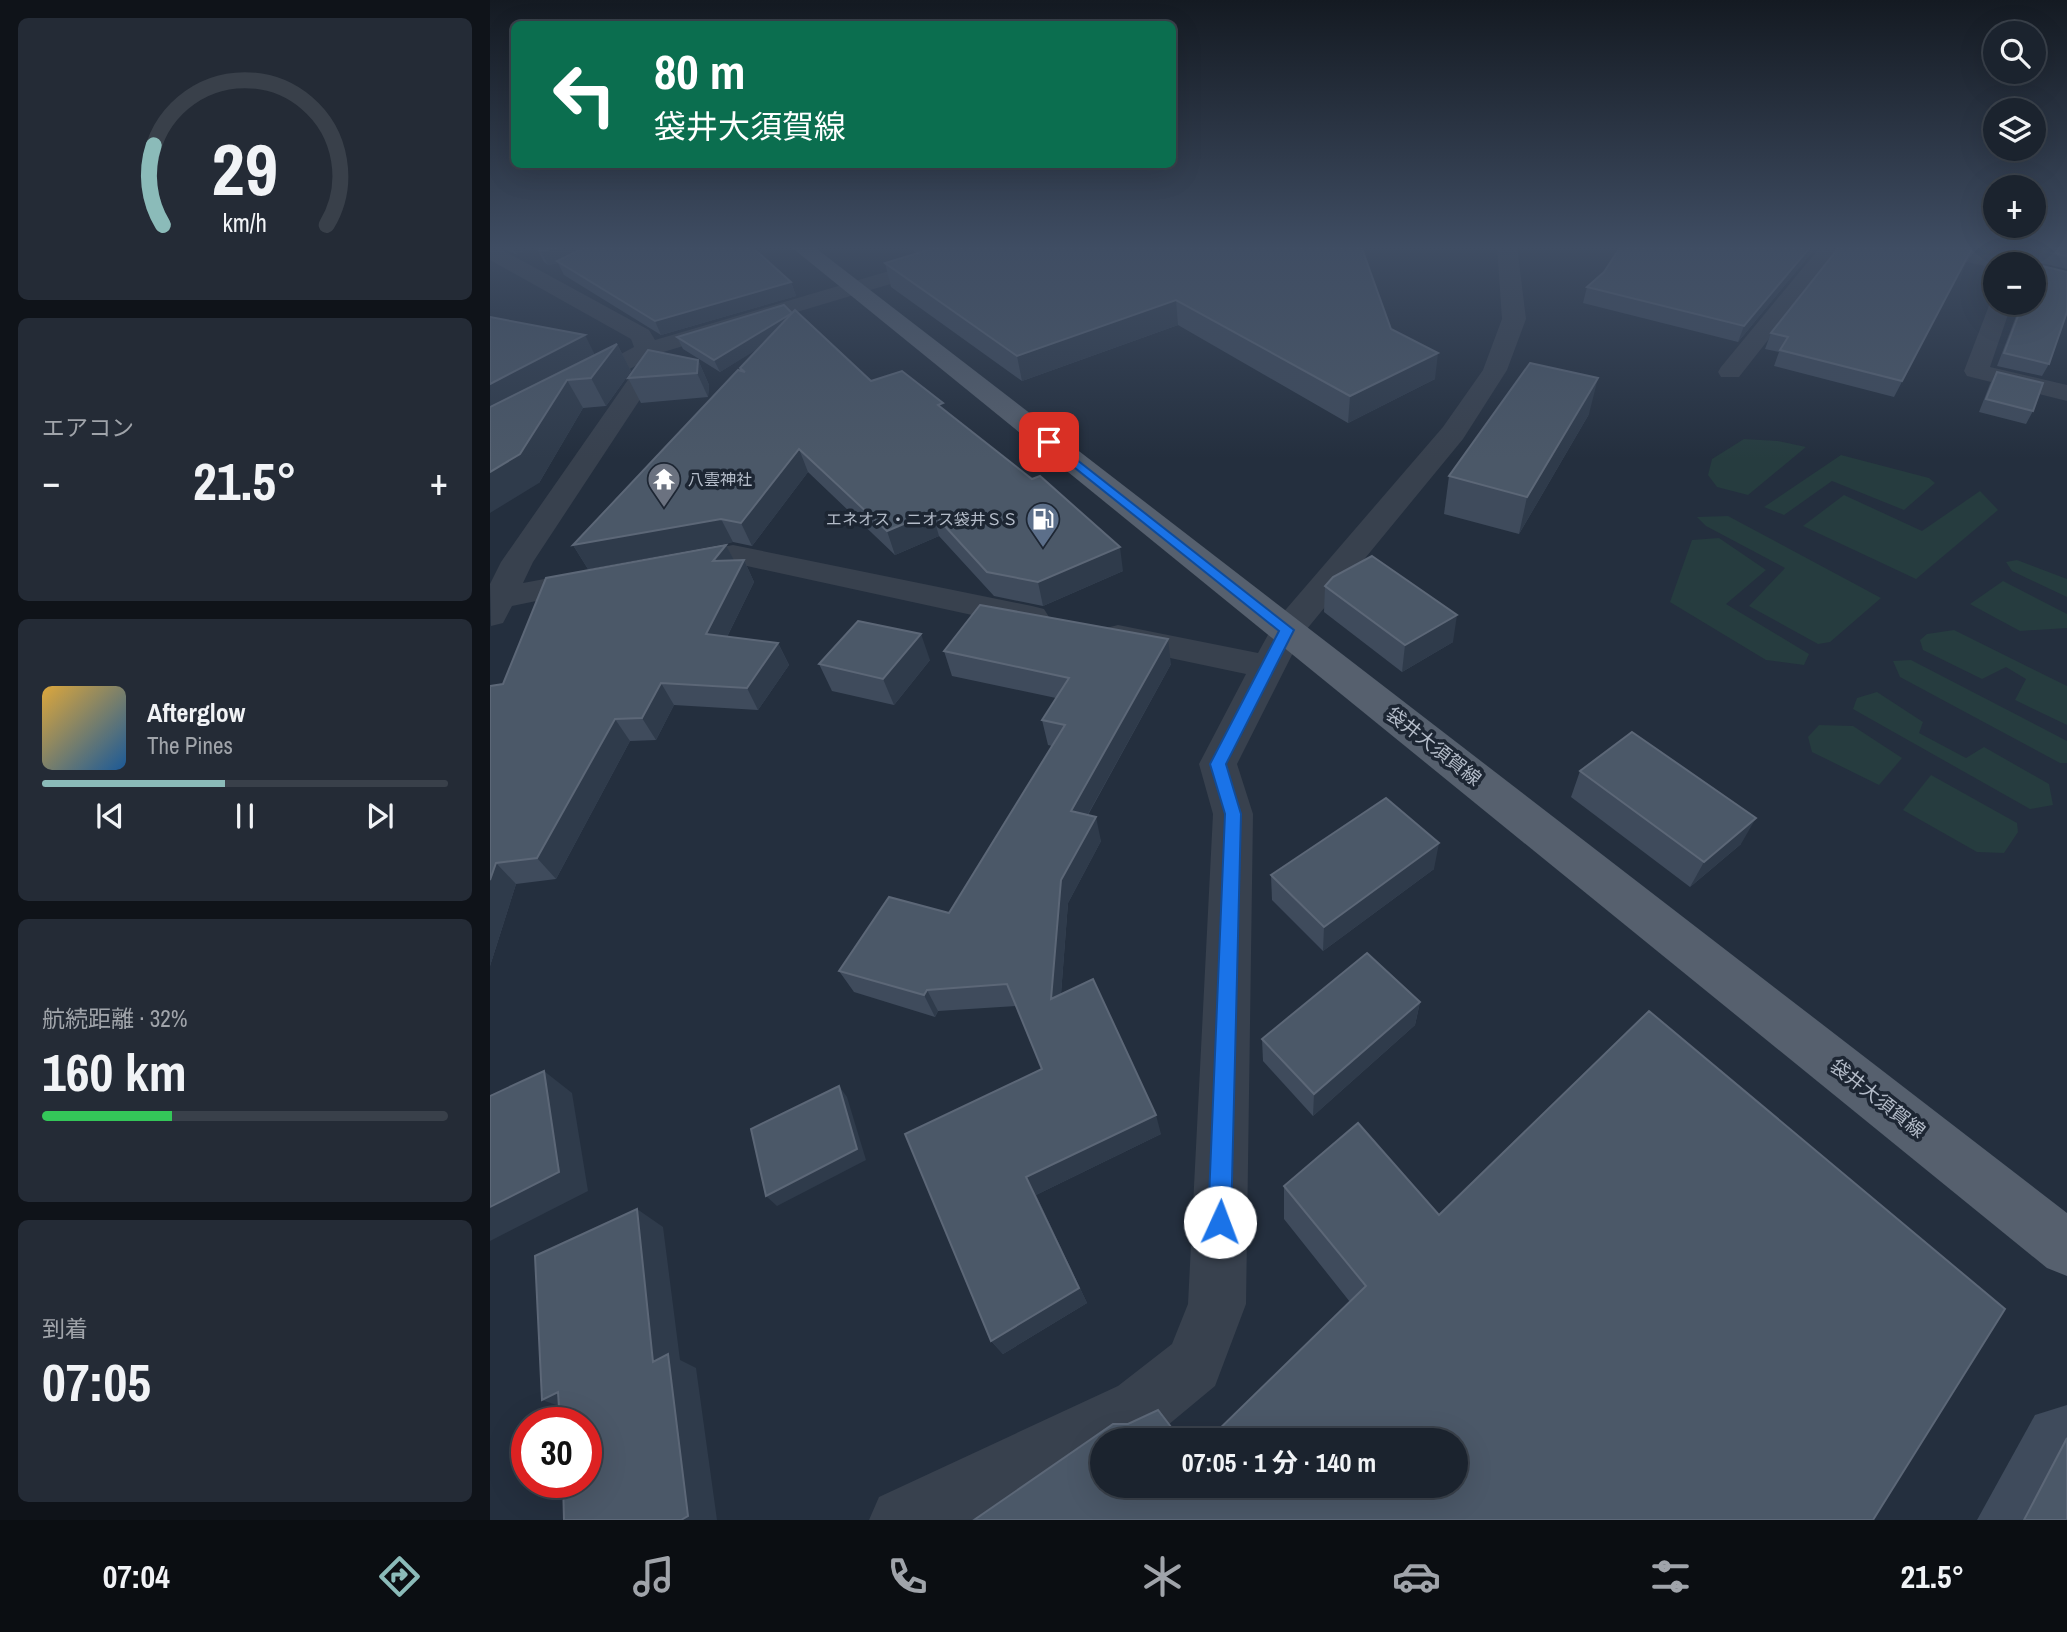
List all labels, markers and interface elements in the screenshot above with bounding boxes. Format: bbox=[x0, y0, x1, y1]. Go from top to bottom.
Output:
map controls bbox=[1983, 21, 2046, 315]
button: search bbox=[1983, 21, 2046, 84]
text: 80 m bbox=[654, 38, 746, 104]
icon: left bbox=[539, 49, 630, 140]
button: layers bbox=[1983, 98, 2046, 161]
text: 袋井大須賀線 bbox=[654, 105, 846, 148]
text: 29 bbox=[212, 121, 278, 219]
button: + bbox=[1983, 175, 2046, 238]
text: km/h bbox=[223, 206, 267, 240]
button: − bbox=[1983, 252, 2046, 315]
text: エアコン bbox=[42, 412, 134, 443]
pin bbox=[1019, 412, 1079, 472]
icon: arrive bbox=[1030, 423, 1068, 461]
text: 21.5° bbox=[193, 446, 297, 516]
text: − bbox=[42, 456, 60, 507]
text: + bbox=[430, 456, 448, 507]
temple icon: 八雲神社 bbox=[645, 460, 683, 509]
place label: 八雲神社 bbox=[688, 468, 752, 490]
fuel station icon: エネオス・ニオス袋井ＳＳ bbox=[1024, 500, 1062, 549]
place label: エネオス・ニオス袋井ＳＳ bbox=[826, 508, 1018, 530]
text: Afterglow bbox=[147, 695, 245, 730]
street label: 袋井大須賀線 bbox=[1381, 701, 1487, 791]
text: The Pines bbox=[147, 730, 233, 761]
icon: previous bbox=[91, 797, 129, 835]
icon: pause bbox=[226, 797, 264, 835]
icon: next bbox=[361, 797, 399, 835]
text: 航続距離 · 32% bbox=[42, 1003, 187, 1034]
text: 160 km bbox=[42, 1037, 187, 1107]
street label: 袋井大須賀線 bbox=[1825, 1053, 1931, 1143]
position arrow bbox=[1183, 1185, 1257, 1259]
text: 到着 bbox=[42, 1313, 88, 1344]
text: 07:05 bbox=[42, 1347, 151, 1417]
speed limit sign: 30 bbox=[511, 1407, 602, 1498]
text: 07:05 · 1 分 · 140 m bbox=[1182, 1445, 1376, 1480]
icon: directions bbox=[375, 1552, 424, 1601]
icon: music bbox=[629, 1552, 678, 1601]
icon: phone bbox=[883, 1552, 932, 1601]
icon: climate bbox=[1138, 1552, 1187, 1601]
icon: car bbox=[1392, 1552, 1441, 1601]
icon: filters bbox=[1646, 1552, 1695, 1601]
text: 07:04 bbox=[103, 1555, 170, 1598]
text: 21.5° bbox=[1900, 1555, 1964, 1598]

